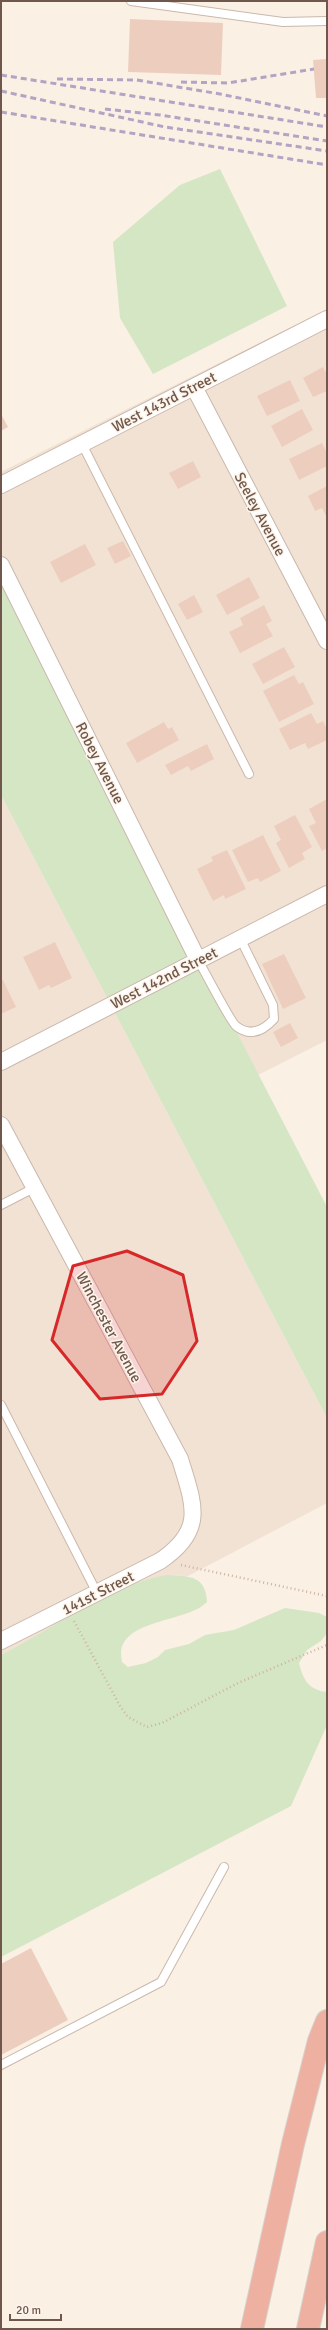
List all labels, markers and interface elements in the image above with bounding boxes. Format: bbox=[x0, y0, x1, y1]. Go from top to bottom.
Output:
street label: West 143rd Street bbox=[109, 368, 219, 436]
street label: Seeley Avenue bbox=[230, 469, 290, 559]
street label: Robey Avenue bbox=[72, 719, 128, 807]
street label: West 142nd Street bbox=[108, 943, 220, 1013]
street label: Winchester Avenue bbox=[72, 1269, 146, 1385]
street label: 141st Street bbox=[59, 1567, 137, 1619]
scale bar bbox=[10, 2296, 61, 2322]
text: 20 m bbox=[16, 2303, 41, 2318]

